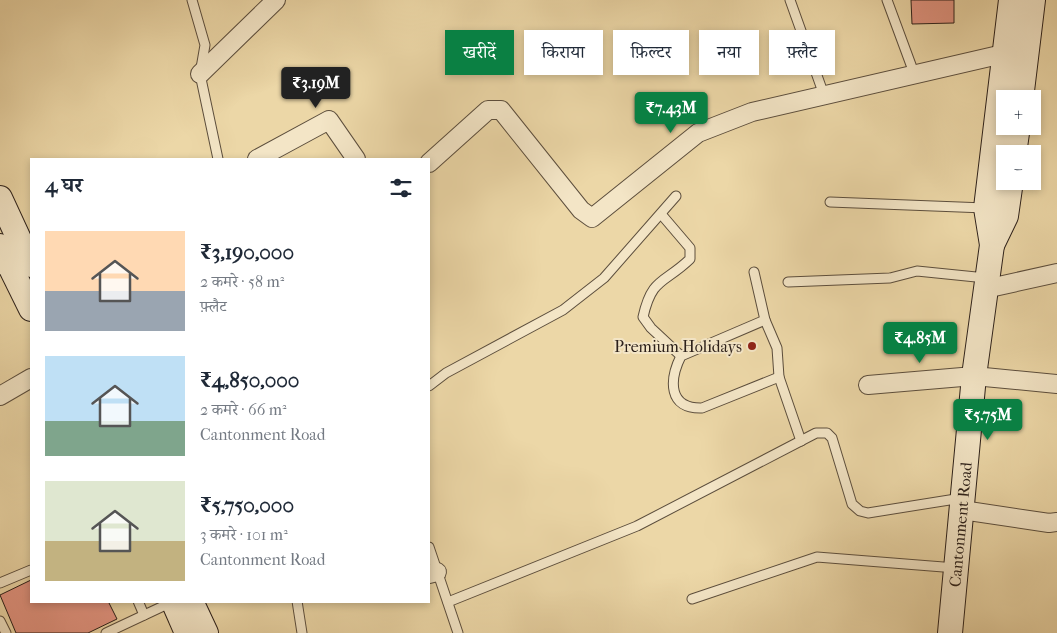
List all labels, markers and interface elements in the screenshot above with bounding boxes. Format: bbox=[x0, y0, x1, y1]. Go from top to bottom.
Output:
chip: खरीदें bbox=[445, 30, 514, 75]
chip: किराया bbox=[524, 30, 603, 75]
chip: फ़िल्टर bbox=[613, 30, 689, 75]
chip: नया bbox=[699, 30, 759, 75]
chip: फ़्लैट bbox=[769, 30, 835, 75]
pin: ₹3.19M bbox=[275, 66, 357, 109]
text: ₹3.19M bbox=[292, 73, 340, 92]
map controls bbox=[996, 90, 1041, 190]
button: + bbox=[996, 90, 1041, 135]
pin: ₹7.43M bbox=[630, 92, 712, 134]
text: ₹7.43M bbox=[646, 98, 696, 117]
button: − bbox=[996, 145, 1041, 190]
text: 4 घर bbox=[45, 173, 83, 197]
icon: filters bbox=[387, 174, 415, 202]
text: ₹3,190,000 bbox=[200, 240, 294, 264]
icon: home bbox=[85, 251, 145, 311]
text: 2 कमरे · 58 m² bbox=[200, 272, 284, 291]
text: फ़्लैट bbox=[200, 297, 227, 316]
pin: ₹4.85M bbox=[879, 322, 961, 364]
text: ₹4.85M bbox=[894, 328, 946, 347]
place label: Premium Holidays bbox=[614, 337, 742, 356]
marker: Premium Holidays bbox=[746, 340, 758, 352]
text: ₹4,850,000 bbox=[200, 368, 299, 392]
icon: home bbox=[85, 376, 145, 436]
pin: ₹5.75M bbox=[947, 398, 1029, 441]
text: 2 कमरे · 66 m² bbox=[200, 400, 287, 419]
text: ₹5.75M bbox=[964, 405, 1012, 424]
text: Cantonment Road bbox=[200, 425, 325, 444]
street label: Cantonment Road bbox=[945, 461, 975, 588]
text: ₹5,750,000 bbox=[200, 493, 294, 517]
icon: home bbox=[85, 501, 145, 561]
text: 3 कमरे · 101 m² bbox=[200, 525, 288, 544]
text: Cantonment Road bbox=[200, 550, 325, 569]

